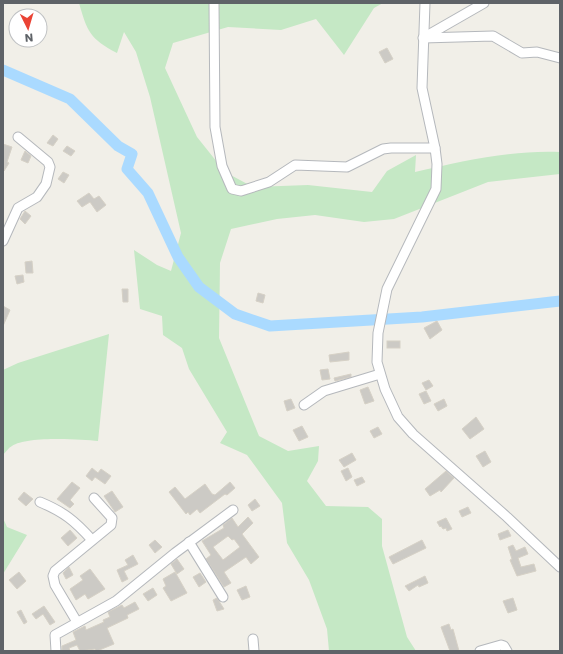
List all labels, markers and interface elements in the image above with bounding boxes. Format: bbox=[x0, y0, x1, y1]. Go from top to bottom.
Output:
north arrow bbox=[8, 8, 48, 48]
text: N bbox=[24, 30, 34, 46]

